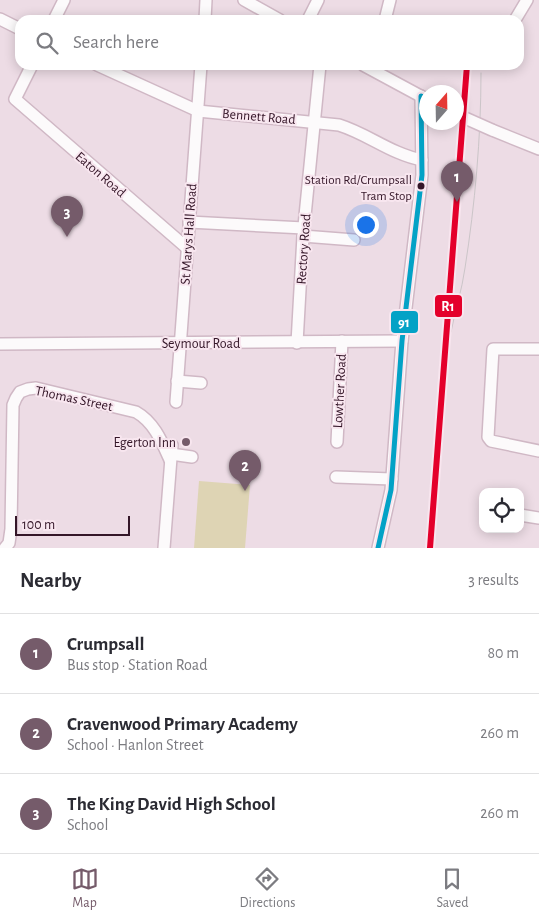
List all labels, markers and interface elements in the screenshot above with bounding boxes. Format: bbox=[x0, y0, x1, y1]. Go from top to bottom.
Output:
search box bbox=[15, 15, 524, 70]
icon: search bbox=[33, 29, 61, 57]
text: Search here bbox=[73, 33, 159, 52]
north arrow bbox=[419, 85, 464, 130]
street label: Bennett Road bbox=[222, 107, 296, 127]
street label: Eaton Road bbox=[73, 149, 128, 200]
pin: 1 bbox=[441, 161, 473, 202]
place label: Station Rd/Crumpsall Tram Stop bbox=[305, 174, 412, 203]
marker: Station Rd/Crumpsall Tram Stop bbox=[416, 181, 426, 191]
street label: St Marys Hall Road bbox=[178, 183, 200, 285]
pin: 3 bbox=[51, 196, 83, 237]
your location bbox=[353, 212, 379, 238]
street label: Rectory Road bbox=[295, 213, 313, 285]
line badge: R1 bbox=[434, 294, 463, 318]
text: R1 bbox=[441, 300, 455, 314]
line badge: 91 bbox=[390, 310, 419, 334]
text: 91 bbox=[398, 316, 410, 330]
street label: Seymour Road bbox=[162, 337, 240, 351]
street label: Lowther Road bbox=[331, 353, 349, 429]
street label: Thomas Street bbox=[34, 384, 114, 414]
place label: Egerton Inn bbox=[114, 436, 176, 450]
marker: Egerton Inn bbox=[180, 436, 192, 448]
pin: 2 bbox=[229, 450, 261, 491]
map controls bbox=[479, 488, 524, 533]
button: locate bbox=[479, 488, 524, 533]
scale bar bbox=[15, 513, 130, 536]
text: 100 m bbox=[22, 518, 55, 532]
text: Nearby bbox=[20, 570, 81, 591]
text: 3 results bbox=[468, 572, 519, 588]
text: Crumpsall bbox=[67, 635, 145, 654]
text: 1 bbox=[33, 645, 39, 661]
text: 80 m bbox=[488, 645, 519, 661]
text: Bus stop · Station Road bbox=[67, 657, 208, 673]
text: Cravenwood Primary Academy bbox=[67, 715, 298, 734]
text: 2 bbox=[32, 725, 40, 741]
text: 260 m bbox=[480, 725, 519, 741]
text: School · Hanlon Street bbox=[67, 737, 204, 753]
text: The King David High School bbox=[67, 795, 276, 814]
text: 3 bbox=[33, 805, 39, 821]
text: 260 m bbox=[480, 805, 519, 821]
text: School bbox=[67, 817, 108, 833]
tab: Map bbox=[71, 865, 99, 912]
tab: Directions bbox=[240, 865, 295, 912]
tab: Saved bbox=[436, 865, 468, 912]

